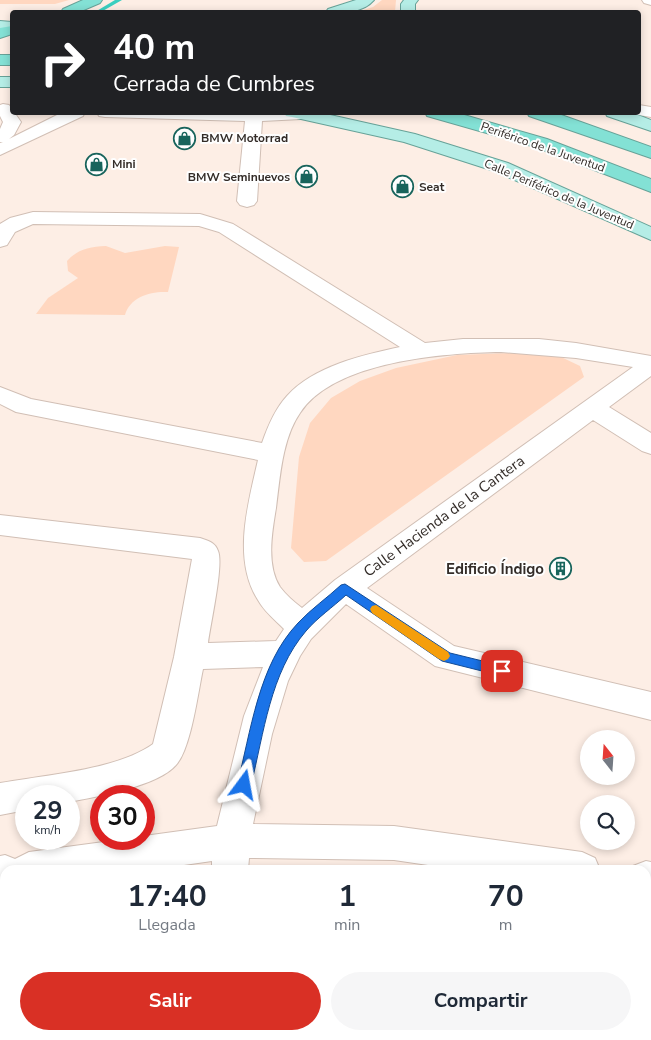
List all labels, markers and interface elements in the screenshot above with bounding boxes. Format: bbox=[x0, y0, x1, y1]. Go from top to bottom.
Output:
text: 40 m bbox=[113, 24, 195, 71]
icon: right bbox=[30, 30, 95, 95]
text: Cerrada de Cumbres bbox=[113, 69, 315, 99]
street label: Periférico de la Juventud bbox=[479, 118, 607, 176]
shop icon: BMW Motorrad bbox=[173, 126, 197, 150]
place label: BMW Motorrad bbox=[201, 130, 288, 146]
shop icon: Mini bbox=[84, 152, 108, 176]
street label: Calle Periférico de la Juventud bbox=[482, 155, 636, 233]
place label: Mini bbox=[112, 156, 136, 172]
shop icon: BMW Seminuevos bbox=[294, 165, 318, 189]
place label: BMW Seminuevos bbox=[188, 169, 290, 185]
shop icon: Seat bbox=[391, 175, 415, 199]
place label: Seat bbox=[419, 179, 445, 195]
street label: Calle Hacienda de la Cantera bbox=[359, 451, 529, 581]
building icon: Edificio Índigo bbox=[548, 557, 572, 581]
place label: Edificio Índigo bbox=[446, 559, 544, 579]
pin bbox=[481, 650, 523, 692]
icon: arrive bbox=[488, 657, 516, 685]
north arrow bbox=[580, 730, 635, 785]
map controls bbox=[580, 730, 635, 850]
position arrow bbox=[217, 758, 269, 810]
speed limit sign: 30 bbox=[90, 785, 155, 850]
text: 29 bbox=[32, 794, 63, 828]
button: search bbox=[580, 795, 635, 850]
text: km/h bbox=[34, 822, 61, 838]
text: 17:40 bbox=[127, 876, 207, 917]
text: 1 bbox=[338, 876, 356, 917]
text: 70 bbox=[488, 876, 524, 917]
text: Llegada bbox=[138, 914, 196, 936]
text: min bbox=[334, 914, 360, 936]
text: m bbox=[499, 914, 513, 936]
button: Salir bbox=[20, 972, 321, 1030]
button: Compartir bbox=[331, 972, 631, 1030]

